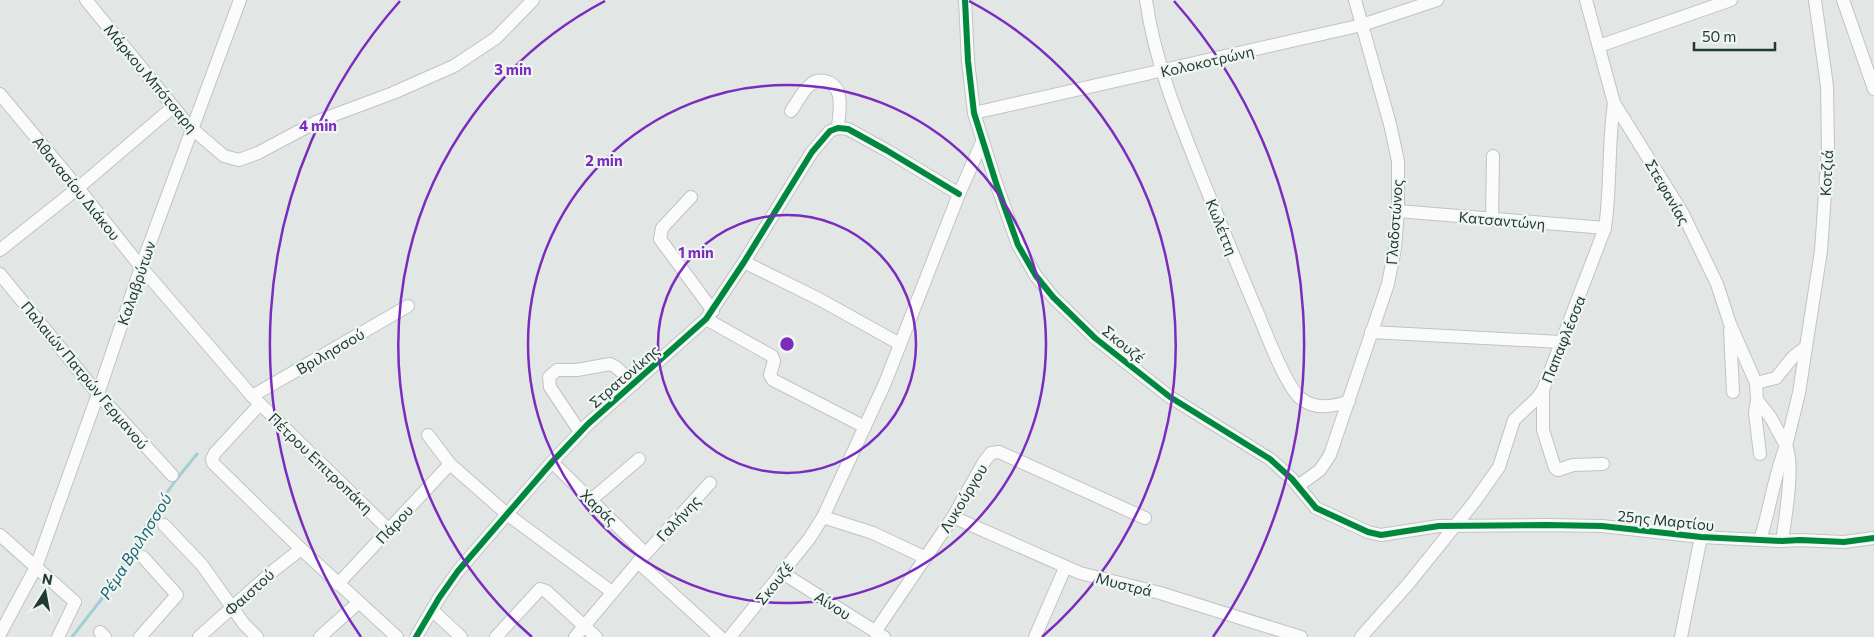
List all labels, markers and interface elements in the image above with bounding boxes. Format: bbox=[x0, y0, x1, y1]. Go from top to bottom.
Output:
street label: Μάρκου Μπότσαρη bbox=[100, 20, 202, 136]
scale bar bbox=[1694, 20, 1775, 52]
text: 50 m bbox=[1702, 27, 1736, 45]
street label: Κολοκοτρώνη bbox=[1159, 42, 1255, 80]
text: 3 min bbox=[494, 60, 532, 78]
text: 4 min bbox=[299, 116, 337, 134]
street label: Αθανασίου Διάκου bbox=[29, 132, 125, 244]
street label: Κοτζιά bbox=[1816, 149, 1836, 197]
text: 2 min bbox=[585, 151, 623, 169]
street label: Στεφανίας bbox=[1642, 156, 1694, 228]
street label: Γλαδστώνος bbox=[1382, 179, 1406, 265]
street label: Κωλέττη bbox=[1203, 196, 1241, 258]
street label: Κατσαντώνη bbox=[1458, 207, 1546, 233]
street label: Καλαβρύτων bbox=[113, 238, 159, 327]
text: 1 min bbox=[678, 243, 714, 261]
street label: Παπαφλέσσα bbox=[1537, 293, 1589, 385]
street label: Παλαιών Πατρών Γερμανού bbox=[18, 297, 152, 453]
street label: Σκουζέ bbox=[1099, 321, 1149, 367]
street label: Βριλησσού bbox=[293, 324, 367, 378]
centre of rings bbox=[778, 335, 796, 353]
street label: Στρατονίκης bbox=[585, 341, 663, 411]
street label: Πέτρου Επιτροπάκη bbox=[265, 409, 377, 517]
street label: Λυκούργου bbox=[935, 460, 991, 536]
street label: Χαράς bbox=[577, 485, 621, 529]
water label: Ρέμα Βριλησσού bbox=[95, 490, 175, 602]
street label: Γαλήνης bbox=[652, 491, 704, 545]
street label: Πάρου bbox=[372, 501, 416, 547]
street label: 25ης Μαρτίου bbox=[1617, 506, 1715, 534]
street label: Σκουζέ bbox=[751, 558, 797, 608]
street label: Φαιστού bbox=[220, 565, 278, 619]
north arrow bbox=[20, 567, 70, 617]
street label: Μυστρά bbox=[1094, 568, 1154, 600]
text: N bbox=[41, 569, 54, 588]
street label: Αίνου bbox=[812, 587, 854, 623]

